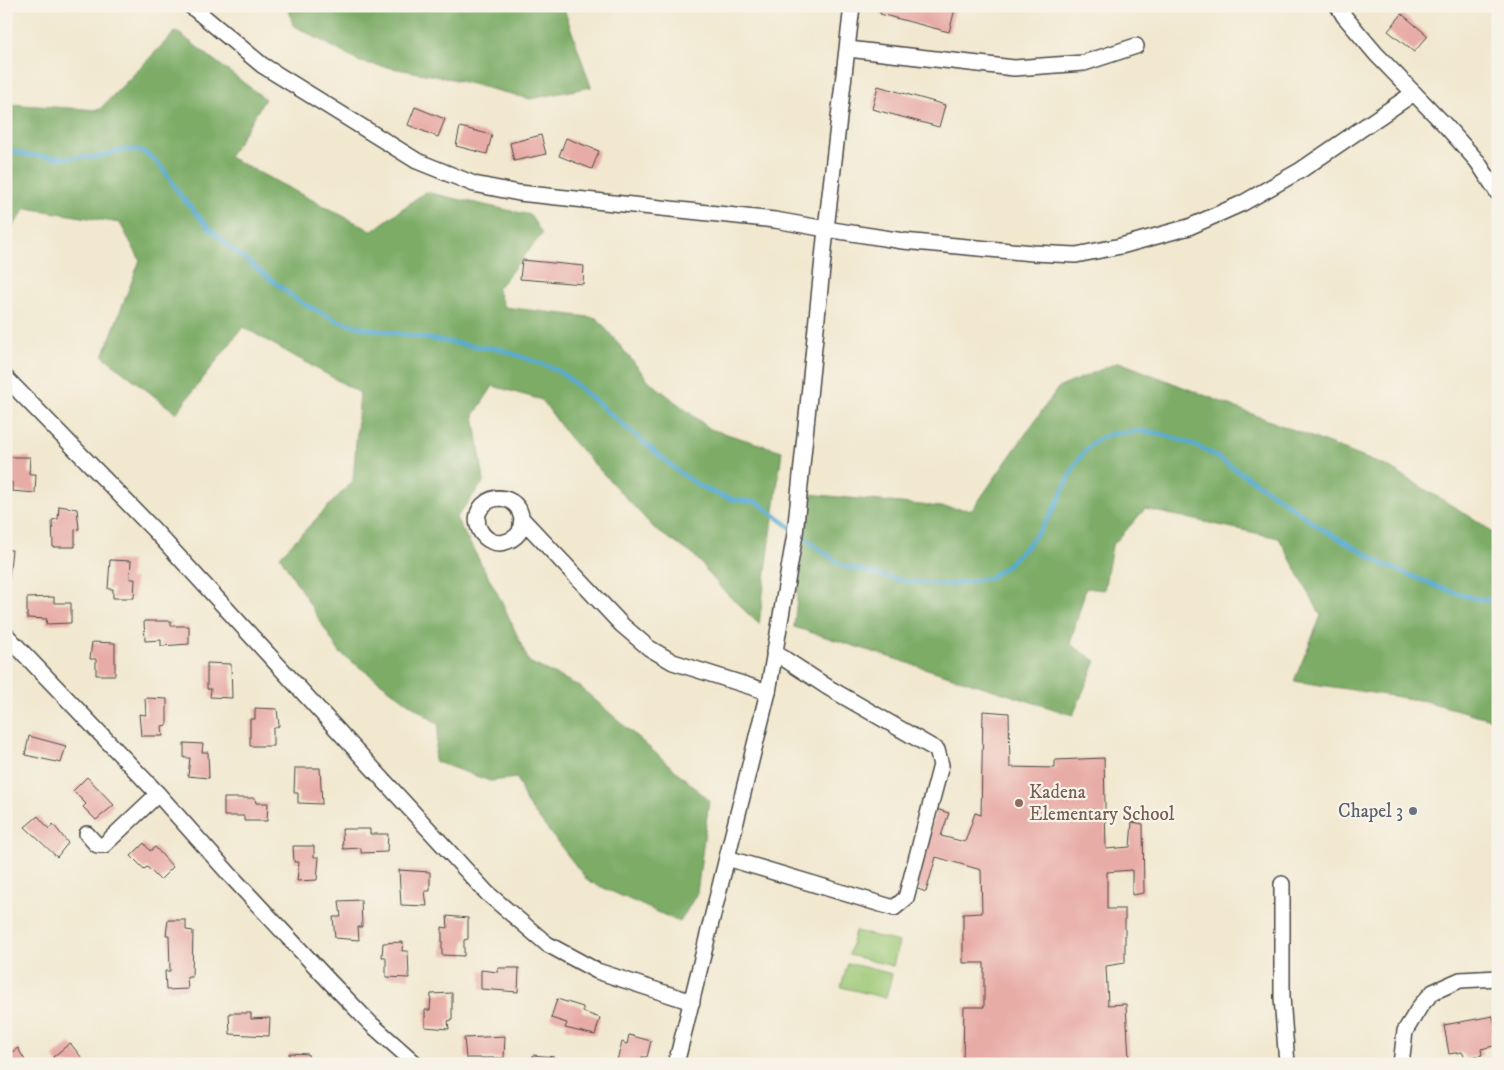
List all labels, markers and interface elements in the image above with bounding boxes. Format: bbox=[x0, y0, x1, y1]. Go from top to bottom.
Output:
place label: Kadena Elementary School bbox=[1029, 781, 1175, 826]
marker: Kadena Elementary School bbox=[1013, 797, 1025, 809]
place label: Chapel 3 bbox=[1338, 800, 1403, 823]
marker: Chapel 3 bbox=[1407, 805, 1419, 817]

